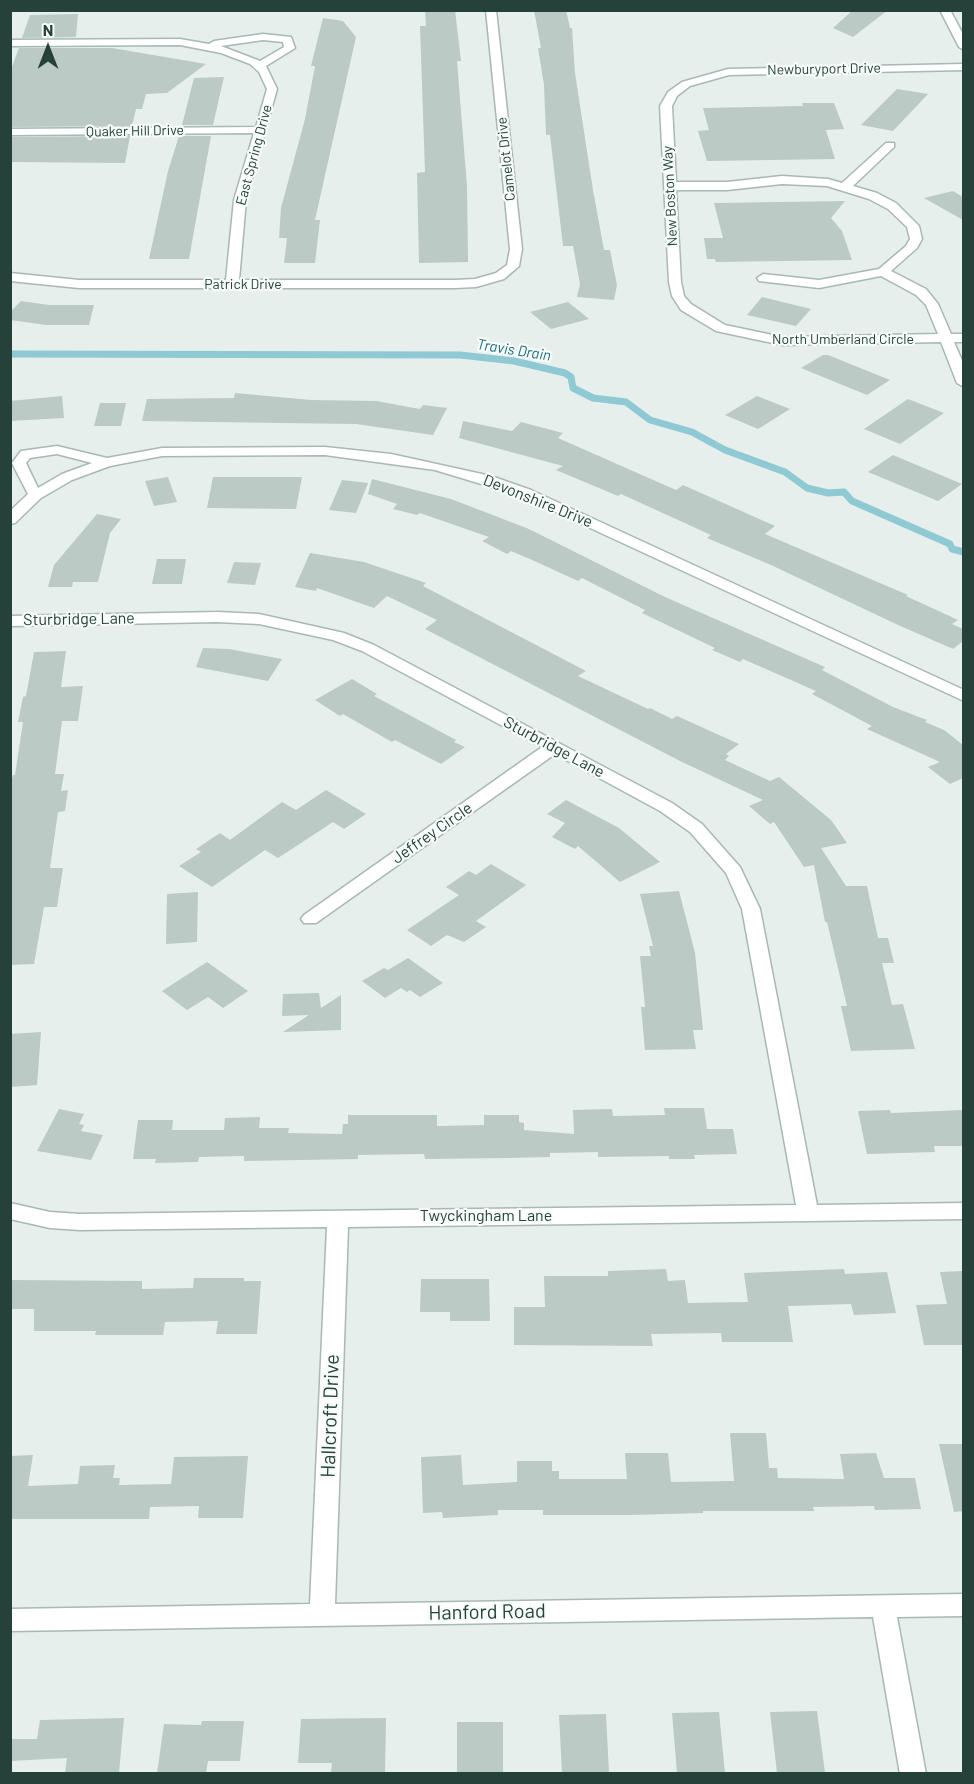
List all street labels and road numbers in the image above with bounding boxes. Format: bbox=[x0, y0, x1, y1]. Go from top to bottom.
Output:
street label: Newburyport Drive bbox=[767, 60, 881, 78]
street label: East Spring Drive bbox=[232, 103, 276, 207]
street label: Camelot Drive bbox=[493, 116, 519, 202]
street label: Quaker Hill Drive bbox=[86, 122, 184, 140]
street label: New Boston Way bbox=[659, 145, 681, 247]
street label: Patrick Drive bbox=[204, 276, 282, 292]
street label: North Umberland Circle bbox=[772, 331, 914, 347]
street label: Devonshire Drive bbox=[480, 470, 596, 532]
street label: Sturbridge Lane bbox=[23, 608, 135, 630]
street label: Sturbridge Lane bbox=[500, 712, 608, 782]
street label: Jeffrey Circle bbox=[388, 798, 476, 868]
street label: Twyckingham Lane bbox=[420, 1206, 552, 1226]
street label: Hallcroft Drive bbox=[316, 1354, 344, 1478]
street label: Hanford Road bbox=[428, 1599, 546, 1625]

